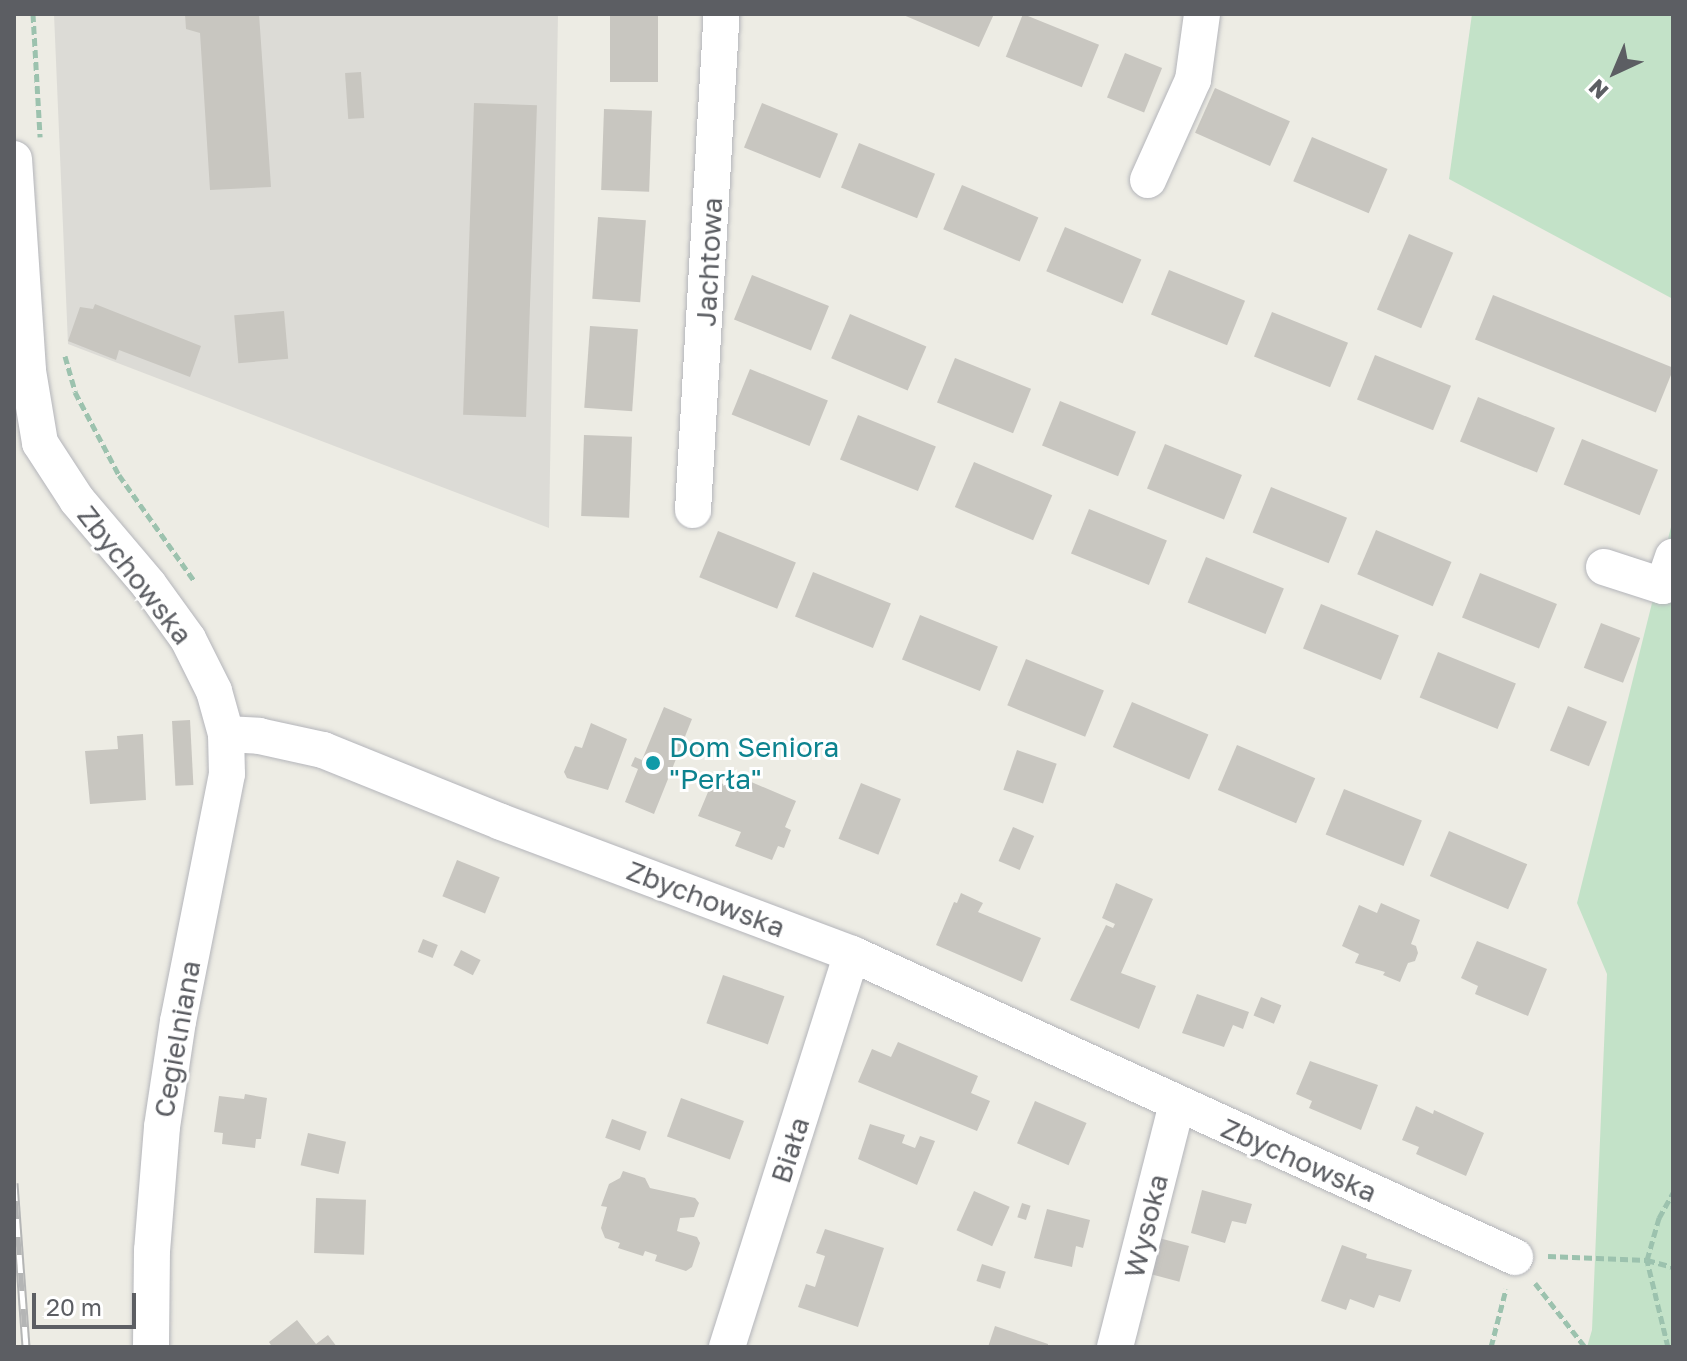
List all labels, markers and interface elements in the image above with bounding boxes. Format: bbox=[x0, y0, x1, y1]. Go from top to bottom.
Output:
north arrow bbox=[1575, 32, 1655, 112]
text: N bbox=[1583, 74, 1613, 105]
street label: Jachtowa bbox=[689, 197, 729, 327]
street label: Zbychowska bbox=[71, 499, 199, 651]
place label: Dom Seniora "Perła" bbox=[669, 730, 839, 796]
marker: Dom Seniora "Perła" bbox=[644, 754, 662, 772]
street label: Zbychowska bbox=[622, 853, 790, 945]
street label: Cegielniana bbox=[147, 958, 207, 1120]
street label: Zbychowska bbox=[1216, 1111, 1382, 1209]
street label: Biała bbox=[764, 1113, 816, 1187]
street label: Wysoka bbox=[1117, 1171, 1175, 1281]
scale bar bbox=[36, 1277, 140, 1327]
text: 20 m bbox=[46, 1292, 102, 1321]

